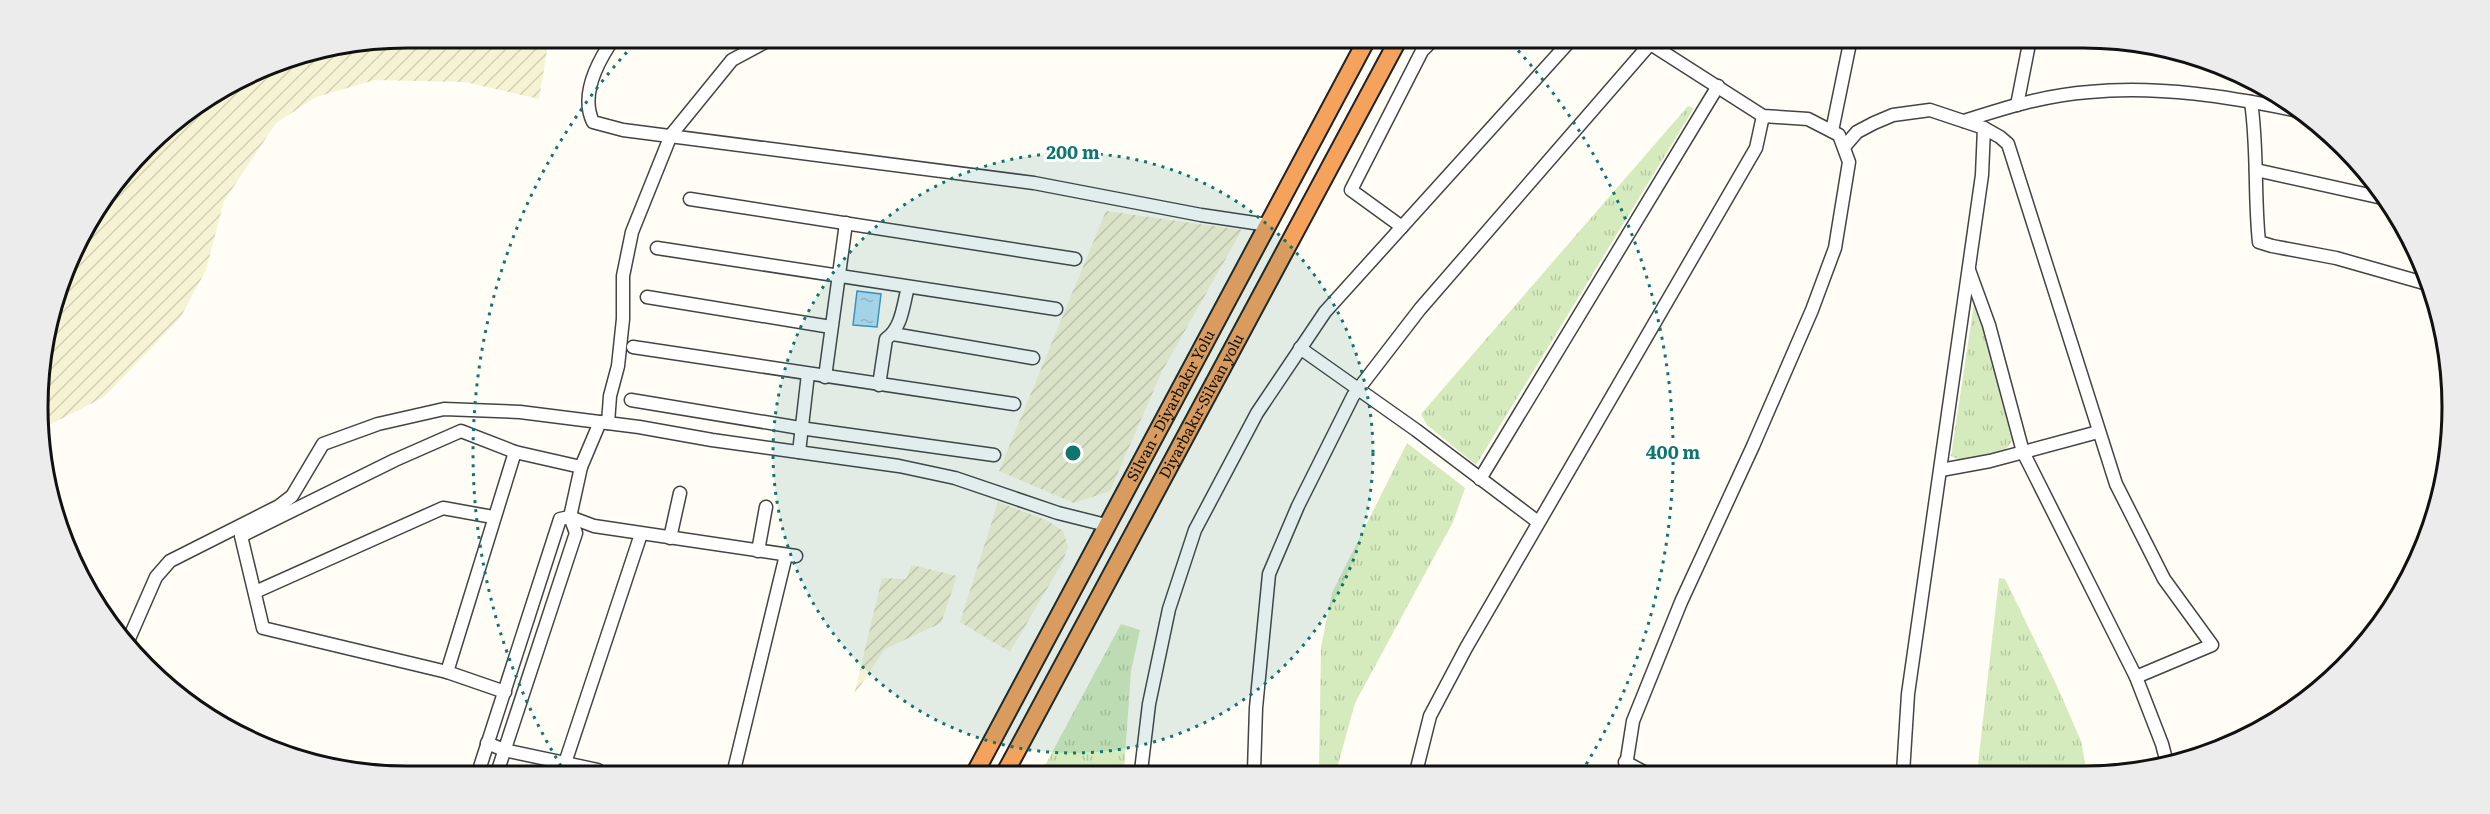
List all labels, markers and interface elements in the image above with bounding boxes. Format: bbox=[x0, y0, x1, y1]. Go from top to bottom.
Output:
text: 200 m bbox=[1046, 138, 1100, 165]
street label: Silvan - Diyarbakır Yolu bbox=[1120, 325, 1220, 485]
street label: Diyarbakır-Silvan yolu bbox=[1152, 328, 1249, 482]
text: 400 m bbox=[1646, 438, 1700, 465]
centre of rings bbox=[1063, 443, 1083, 463]

